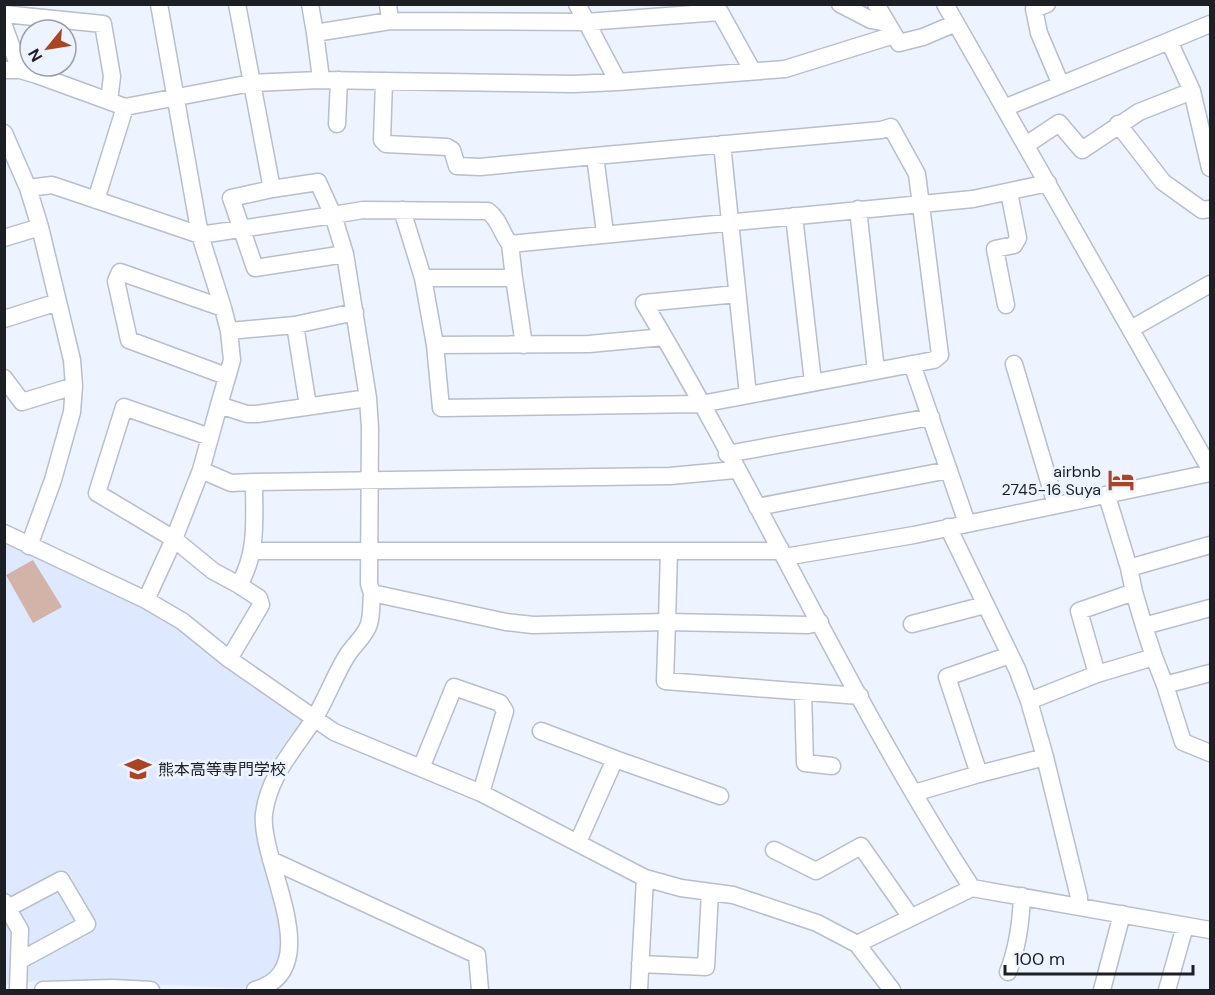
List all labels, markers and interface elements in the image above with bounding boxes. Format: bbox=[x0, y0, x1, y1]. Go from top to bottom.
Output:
north arrow bbox=[18, 18, 78, 78]
text: N bbox=[23, 45, 47, 66]
place label: airbnb 2745-16 Suya bbox=[1001, 461, 1101, 500]
hotel icon: airbnb 2745-16 Suya bbox=[1106, 465, 1136, 495]
school or university icon: 熊本高等専門学校 bbox=[123, 754, 153, 784]
place label: 熊本高等専門学校 bbox=[158, 759, 286, 780]
scale bar bbox=[1005, 938, 1192, 976]
text: 100 m bbox=[1014, 947, 1065, 971]

